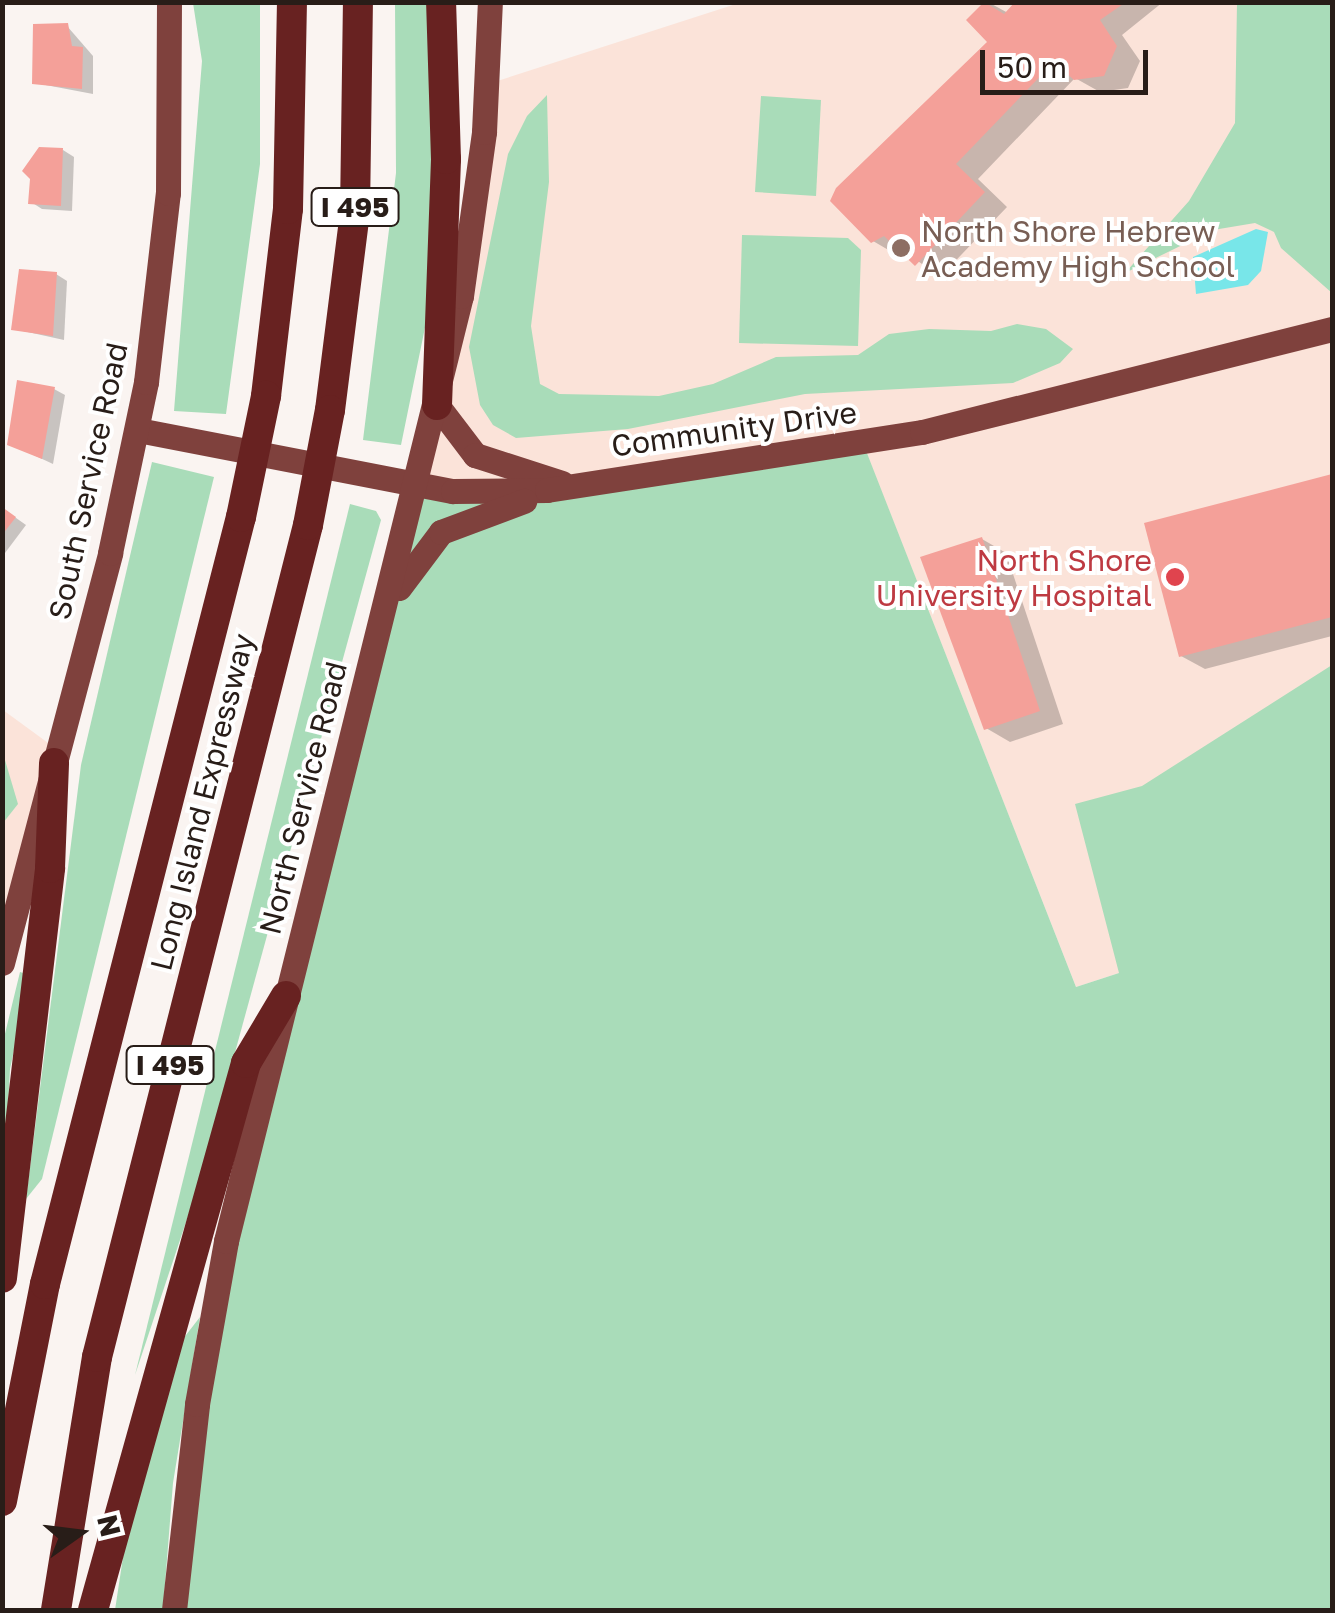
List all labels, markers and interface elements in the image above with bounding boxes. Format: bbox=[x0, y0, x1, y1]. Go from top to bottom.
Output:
scale bar bbox=[985, 30, 1152, 92]
text: 50 m bbox=[997, 49, 1067, 85]
road number: I 495 bbox=[310, 184, 400, 230]
place label: North Shore Hebrew Academy High School bbox=[921, 213, 1235, 284]
marker: North Shore Hebrew Academy High School bbox=[890, 237, 912, 259]
street label: South Service Road bbox=[41, 339, 135, 623]
street label: Community Drive bbox=[609, 394, 859, 464]
place label: North Shore University Hospital bbox=[876, 542, 1152, 612]
marker: North Shore University Hospital bbox=[1162, 564, 1188, 590]
street label: Long Island Expressway bbox=[143, 630, 261, 974]
street label: North Service Road bbox=[252, 658, 354, 938]
road number: I 495 bbox=[125, 1042, 215, 1088]
north arrow bbox=[30, 1483, 130, 1583]
text: N bbox=[91, 1511, 128, 1540]

